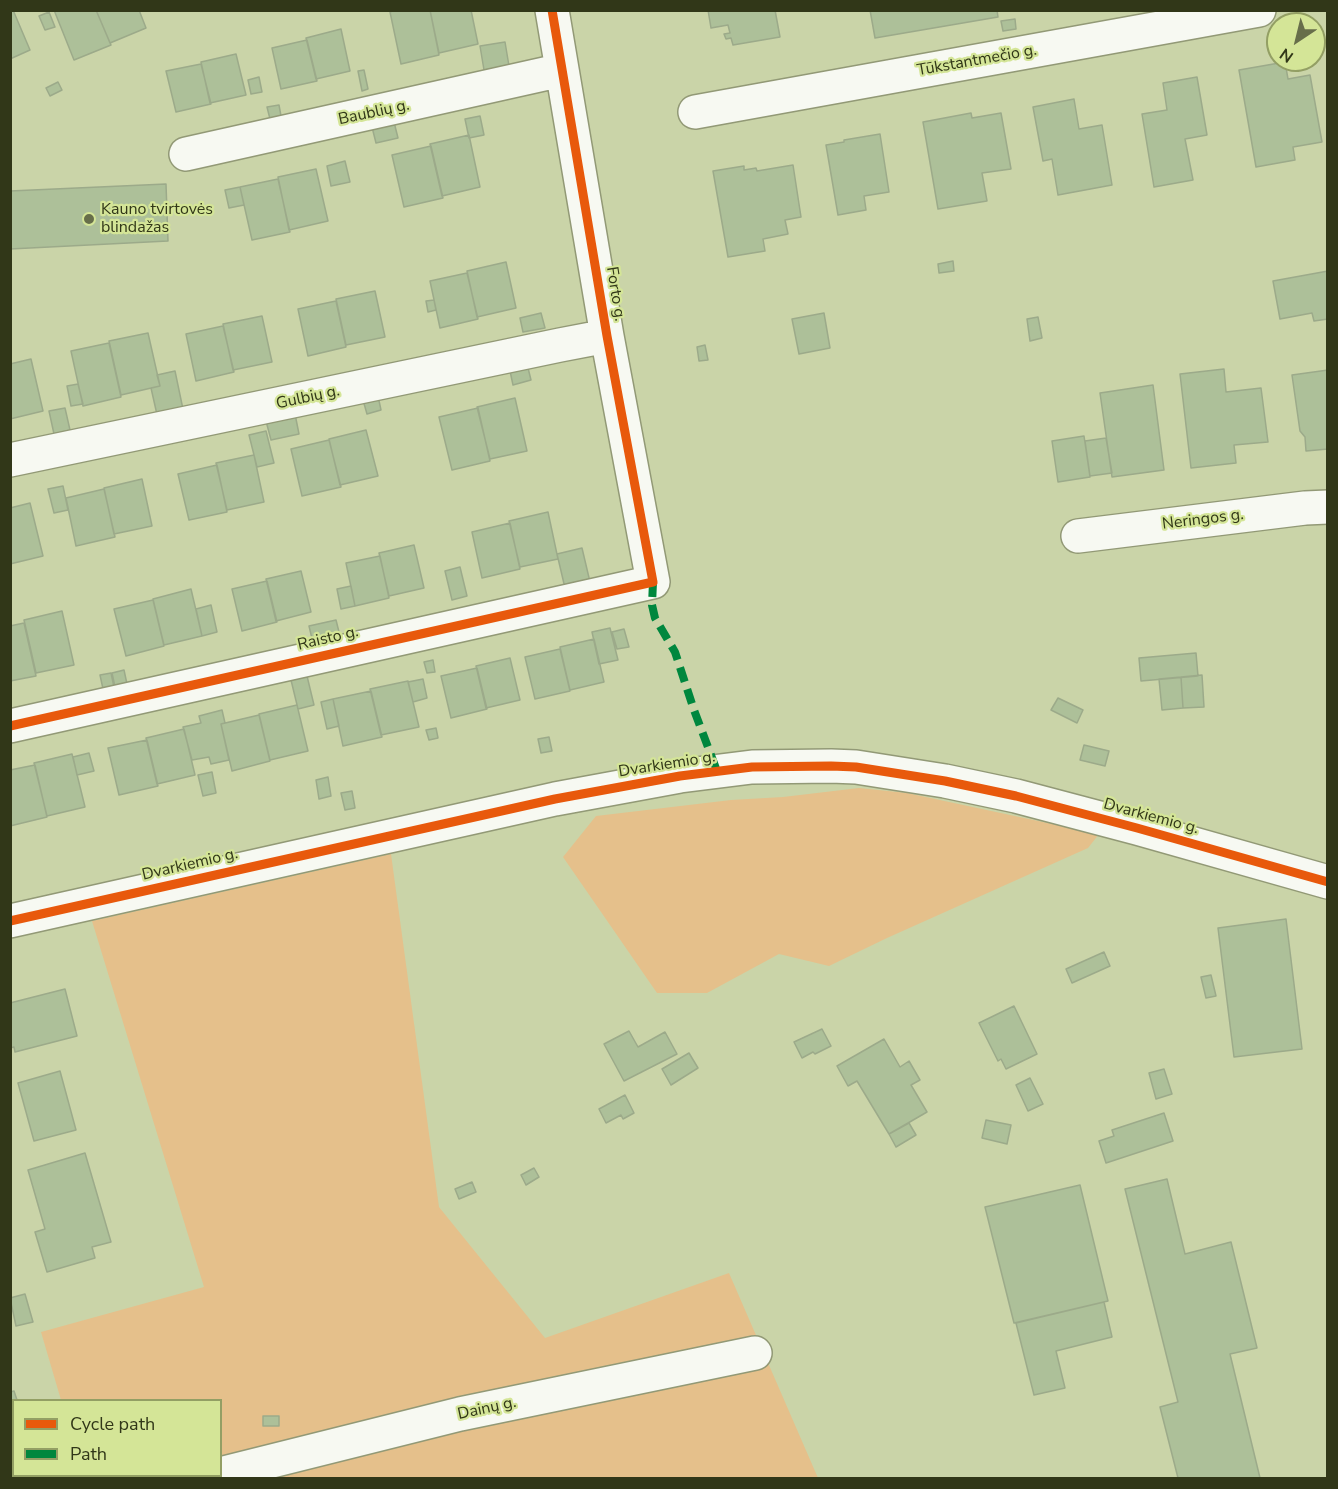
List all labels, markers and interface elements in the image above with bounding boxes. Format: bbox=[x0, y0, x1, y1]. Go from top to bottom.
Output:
north arrow bbox=[1266, 12, 1326, 72]
street label: Tūkstantmečio g. bbox=[916, 41, 1038, 81]
text: N bbox=[1276, 43, 1298, 68]
street label: Baublių g. bbox=[337, 96, 411, 130]
place label: Kauno tvirtovės blindažas bbox=[101, 200, 213, 238]
marker: Kauno tvirtovės blindažas bbox=[82, 212, 96, 226]
street label: Forto g. bbox=[601, 265, 629, 323]
street label: Gulbių g. bbox=[274, 382, 342, 414]
street label: Neringos g. bbox=[1161, 505, 1245, 535]
street label: Raisto g. bbox=[296, 623, 360, 655]
street label: Dvarkiemio g. bbox=[617, 748, 717, 782]
street label: Dvarkiemio g. bbox=[1101, 795, 1201, 839]
street label: Dvarkiemio g. bbox=[140, 845, 240, 885]
street label: Dainų g. bbox=[456, 1393, 518, 1425]
legend bbox=[12, 1399, 222, 1477]
text: Cycle path bbox=[70, 1412, 155, 1436]
text: Path bbox=[70, 1442, 107, 1466]

